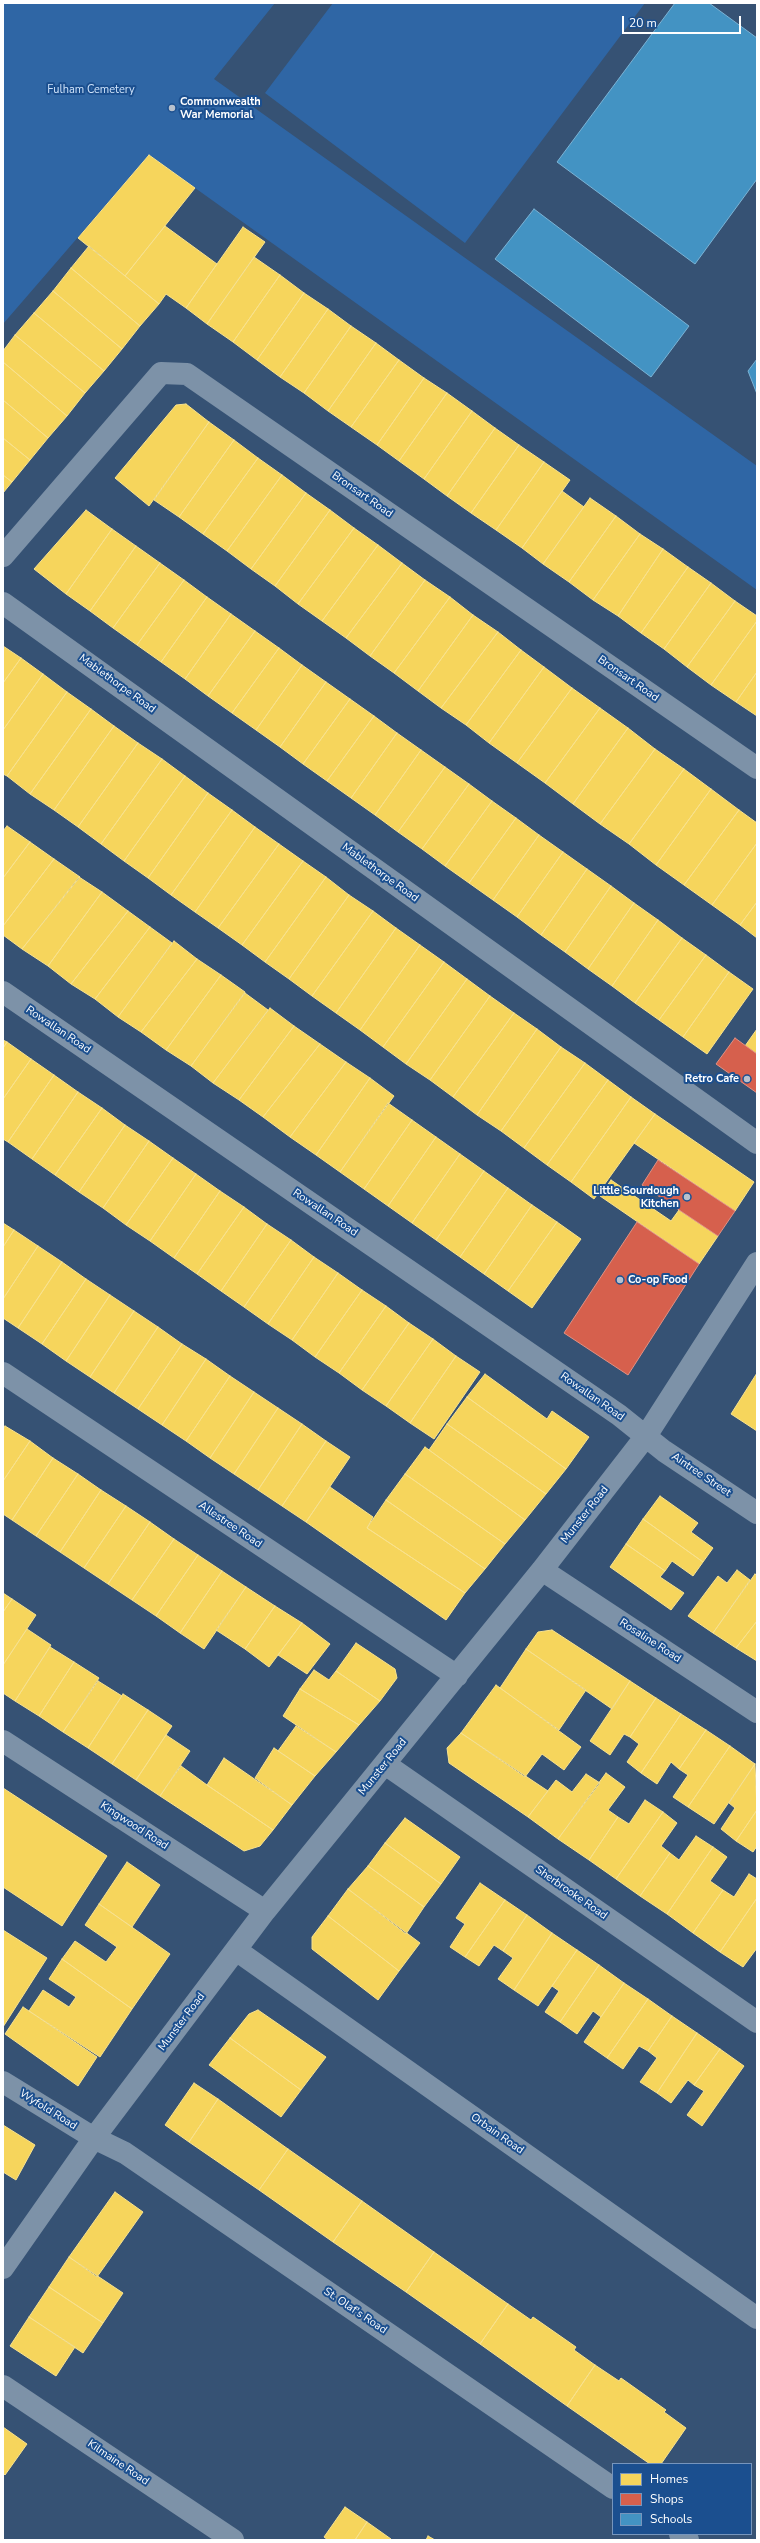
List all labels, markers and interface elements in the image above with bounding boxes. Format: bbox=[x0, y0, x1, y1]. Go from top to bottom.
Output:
scale bar bbox=[624, 8, 743, 34]
text: 20 m bbox=[629, 15, 657, 31]
park label: Fulham Cemetery bbox=[47, 83, 135, 97]
place label: Commonwealth War Memorial bbox=[180, 95, 261, 121]
marker: Commonwealth War Memorial bbox=[167, 103, 177, 113]
street label: Bronsart Road bbox=[329, 469, 395, 521]
street label: Mablethorpe Road bbox=[76, 652, 158, 716]
street label: Bronsart Road bbox=[595, 653, 661, 705]
street label: Mablethorpe Road bbox=[339, 841, 421, 905]
street label: Rowallan Road bbox=[23, 1003, 93, 1057]
place label: Retro Cafe bbox=[685, 1072, 739, 1086]
marker: Retro Cafe bbox=[742, 1074, 752, 1084]
place label: Little Sourdough Kitchen bbox=[593, 1184, 679, 1210]
street label: Rowallan Road bbox=[290, 1186, 360, 1240]
marker: Little Sourdough Kitchen bbox=[682, 1192, 692, 1202]
place label: Co-op Food bbox=[628, 1273, 688, 1287]
marker: Co-op Food bbox=[615, 1275, 625, 1285]
street label: Rowallan Road bbox=[557, 1370, 627, 1424]
street label: Aintree Street bbox=[669, 1450, 733, 1500]
street label: Munster Road bbox=[559, 1484, 611, 1546]
street label: Allestree Road bbox=[196, 1499, 264, 1551]
street label: Rosaline Road bbox=[617, 1616, 683, 1666]
street label: Munster Road bbox=[356, 1736, 410, 1798]
street label: Kingwood Road bbox=[98, 1799, 170, 1853]
street label: Sherbrooke Road bbox=[532, 1863, 610, 1923]
street label: Munster Road bbox=[156, 1990, 208, 2054]
street label: Wyfold Road bbox=[17, 2087, 79, 2133]
street label: Orbain Road bbox=[468, 2111, 526, 2157]
street label: St. Olaf's Road bbox=[321, 2285, 389, 2337]
street label: Kilmaine Road bbox=[85, 2438, 151, 2488]
legend bbox=[612, 2463, 752, 2535]
text: Homes bbox=[650, 2471, 688, 2487]
text: Shops bbox=[650, 2491, 684, 2507]
text: Schools bbox=[650, 2511, 692, 2527]

